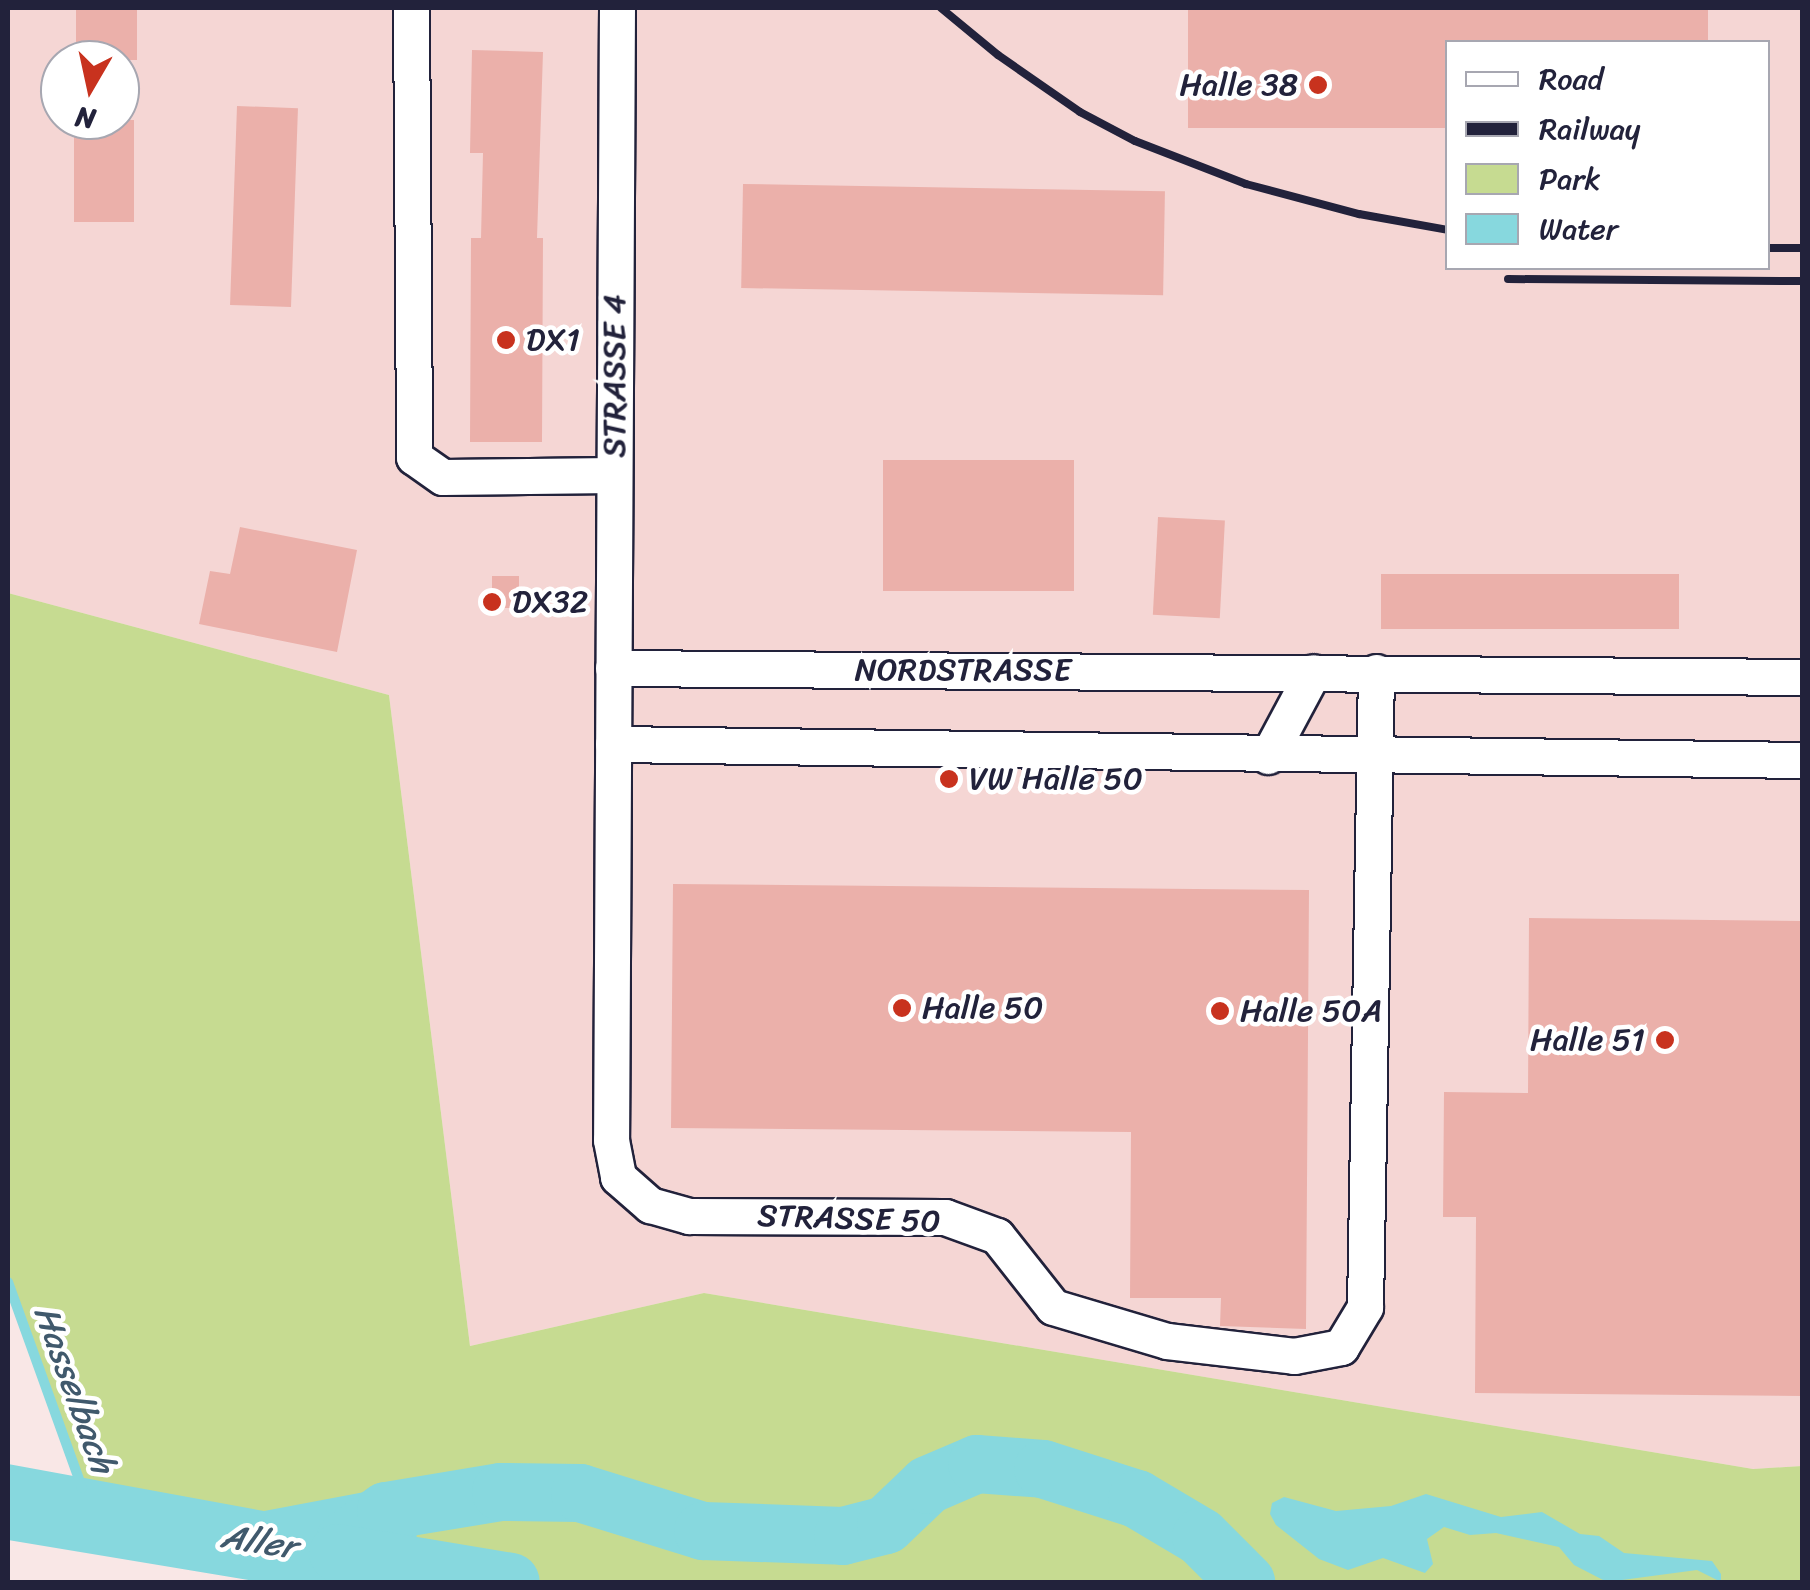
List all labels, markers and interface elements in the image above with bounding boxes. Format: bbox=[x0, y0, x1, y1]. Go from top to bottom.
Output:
north arrow bbox=[40, 40, 140, 140]
legend bbox=[1445, 40, 1770, 270]
text: Road bbox=[1539, 52, 1603, 106]
place label: Halle 38 bbox=[1179, 66, 1298, 104]
marker: Halle 38 bbox=[1307, 74, 1329, 96]
text: N bbox=[72, 92, 99, 144]
text: Railway bbox=[1539, 102, 1640, 156]
text: Park bbox=[1539, 152, 1601, 206]
text: Water bbox=[1539, 202, 1618, 256]
street label: STRASSE 4 bbox=[596, 294, 634, 458]
place label: DX1 bbox=[526, 321, 580, 359]
marker: DX1 bbox=[495, 329, 517, 351]
place label: DX32 bbox=[512, 583, 588, 621]
marker: DX32 bbox=[481, 591, 503, 613]
street label: NORDSTRASSE bbox=[855, 651, 1071, 689]
place label: VW Halle 50 bbox=[969, 760, 1143, 798]
marker: VW Halle 50 bbox=[938, 768, 960, 790]
place label: Halle 50 bbox=[922, 989, 1044, 1027]
place label: Halle 50A bbox=[1240, 992, 1382, 1030]
marker: Halle 50 bbox=[891, 997, 913, 1019]
marker: Halle 50A bbox=[1209, 1000, 1231, 1022]
place label: Halle 51 bbox=[1530, 1021, 1645, 1059]
marker: Halle 51 bbox=[1654, 1029, 1676, 1051]
street label: STRASSE 50 bbox=[757, 1197, 941, 1241]
water label: Hasselbach bbox=[25, 1300, 125, 1478]
water label: Aller bbox=[219, 1514, 299, 1568]

